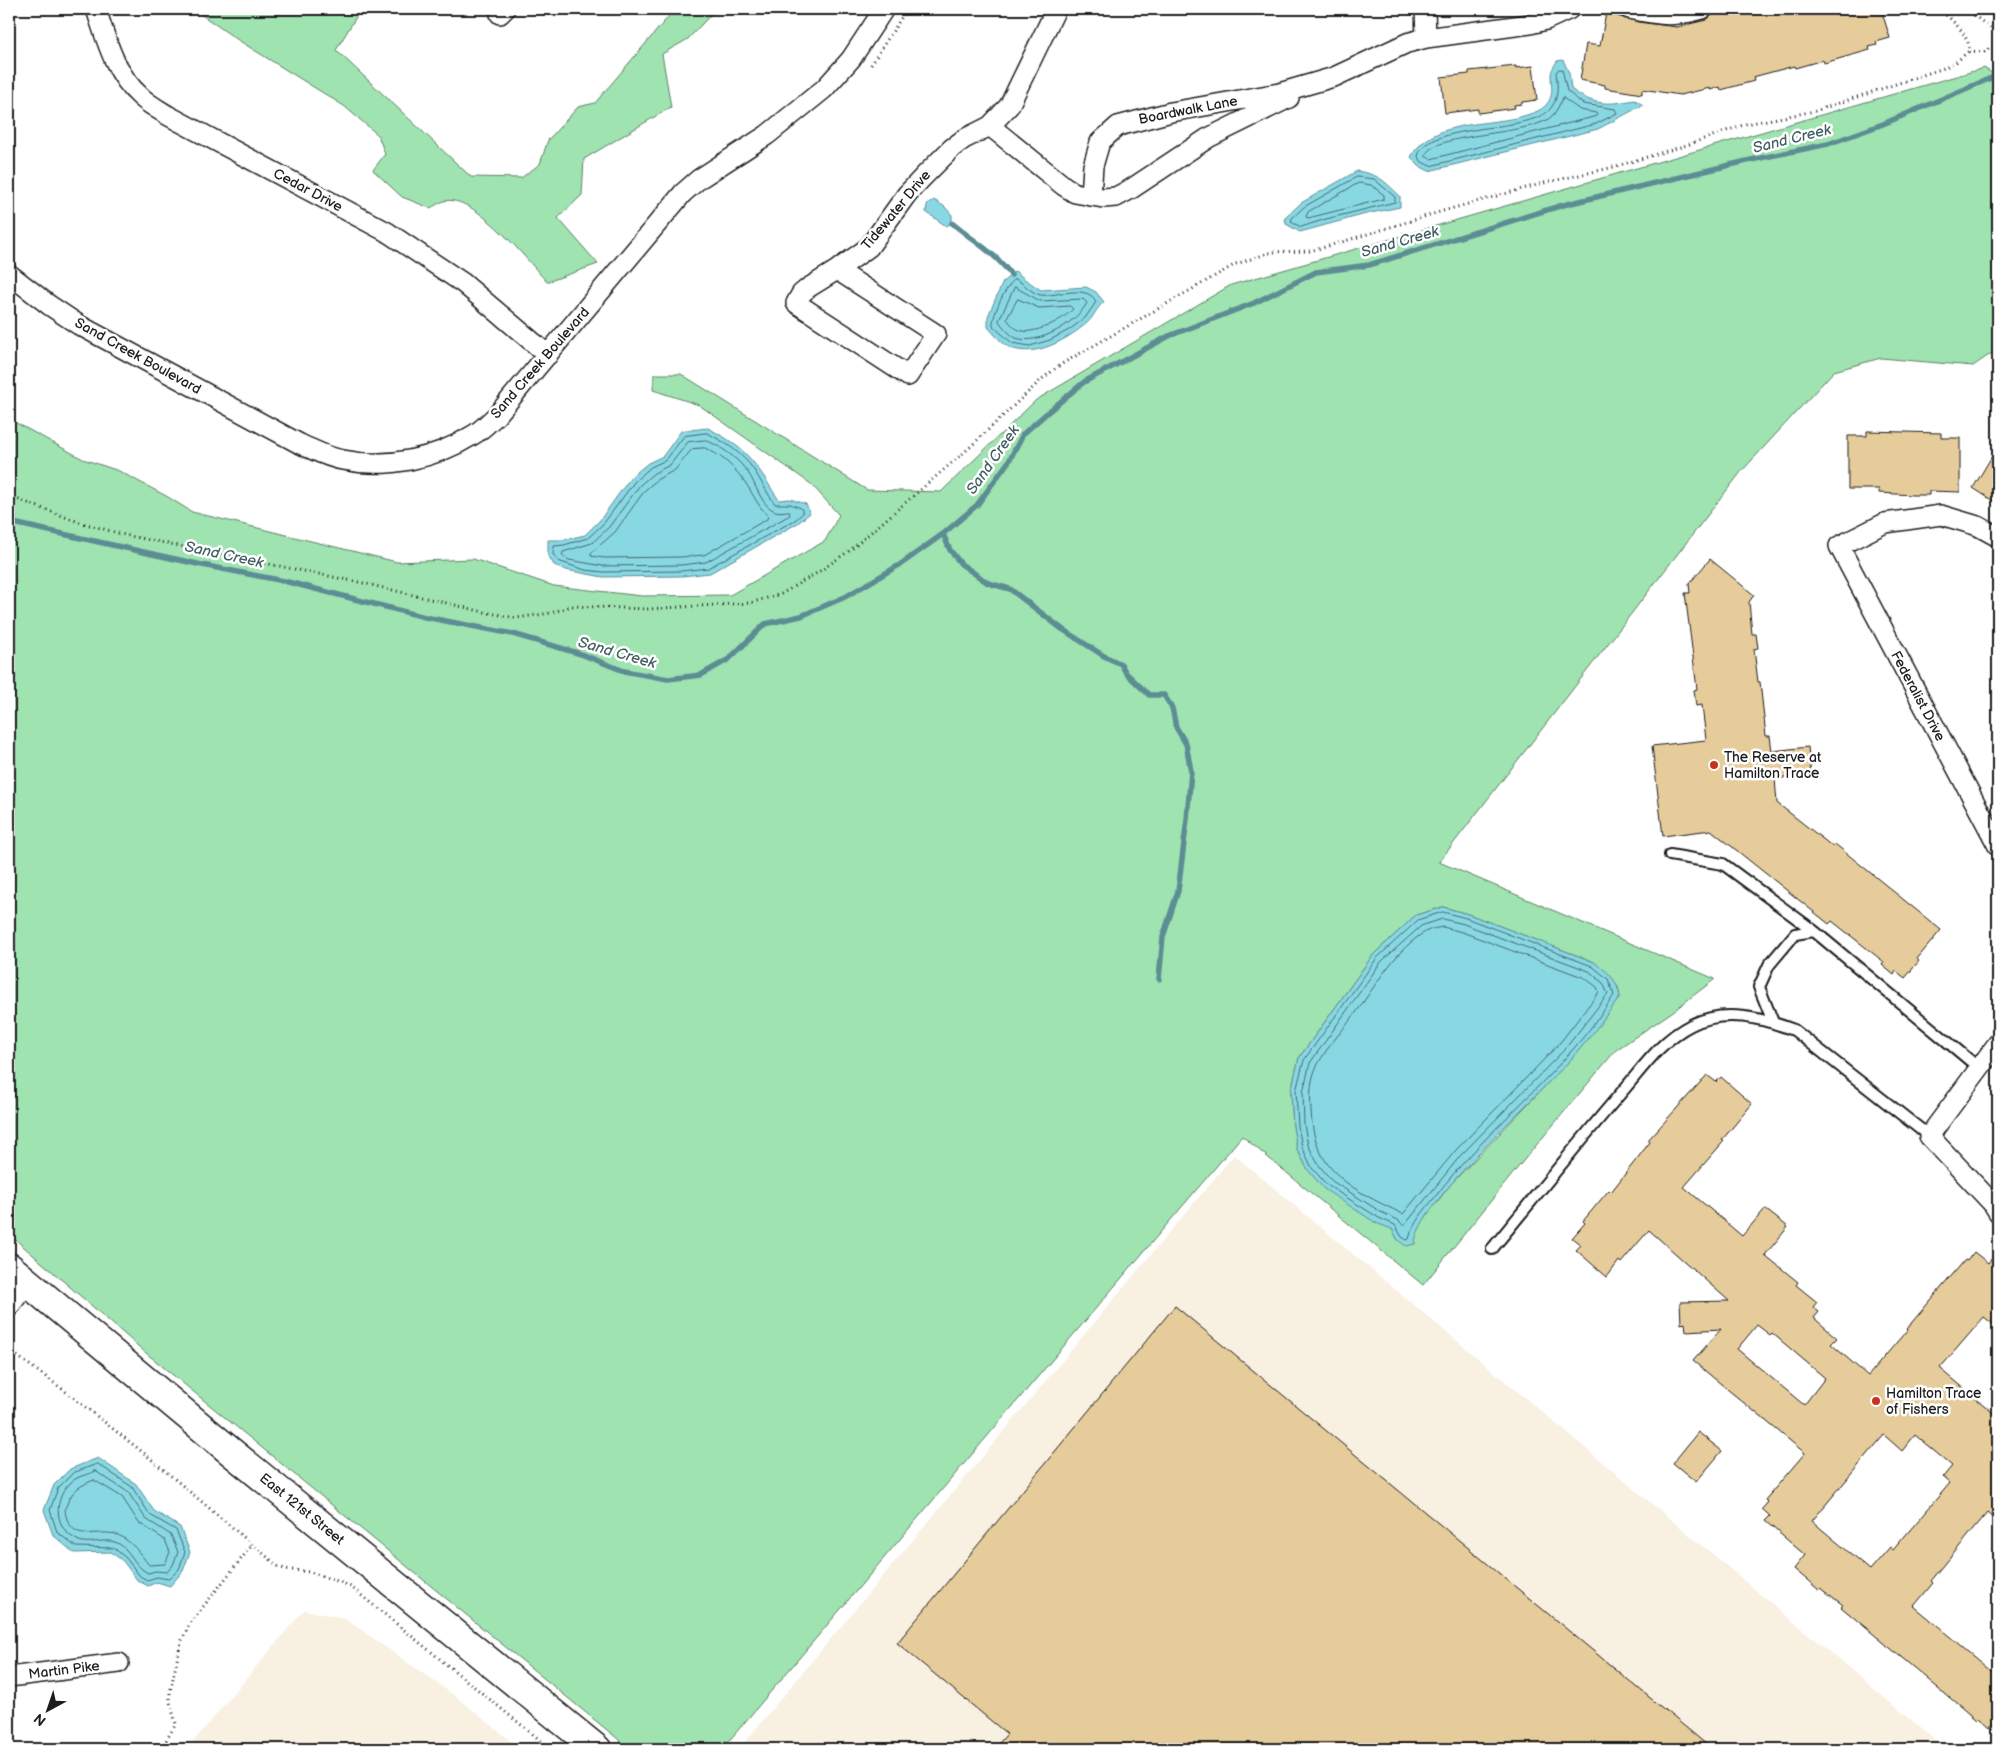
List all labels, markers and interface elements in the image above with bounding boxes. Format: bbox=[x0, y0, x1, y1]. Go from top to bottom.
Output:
street label: Boardwalk Lane bbox=[1137, 92, 1239, 128]
water label: Sand Creek bbox=[1751, 120, 1834, 158]
street label: Cedar Drive bbox=[270, 165, 346, 215]
street label: Tidewater Drive bbox=[858, 167, 934, 253]
water label: Sand Creek bbox=[1359, 222, 1442, 262]
street label: Sand Creek Boulevard bbox=[487, 304, 593, 422]
street label: Sand Creek Boulevard bbox=[72, 314, 204, 398]
water label: Sand Creek bbox=[962, 421, 1024, 498]
water label: Sand Creek bbox=[183, 537, 266, 573]
water label: Sand Creek bbox=[576, 633, 659, 673]
street label: Federalist Drive bbox=[1887, 648, 1949, 744]
place label: The Reserve at Hamilton Trace bbox=[1724, 749, 1822, 782]
marker: The Reserve at Hamilton Trace bbox=[1708, 759, 1720, 771]
place label: Hamilton Trace of Fishers bbox=[1886, 1385, 1981, 1418]
marker: Hamilton Trace of Fishers bbox=[1870, 1395, 1882, 1407]
street label: East 121st Street bbox=[256, 1470, 348, 1549]
street label: Martin Pike bbox=[27, 1657, 101, 1683]
north arrow bbox=[22, 1686, 72, 1736]
text: N bbox=[30, 1710, 49, 1729]

